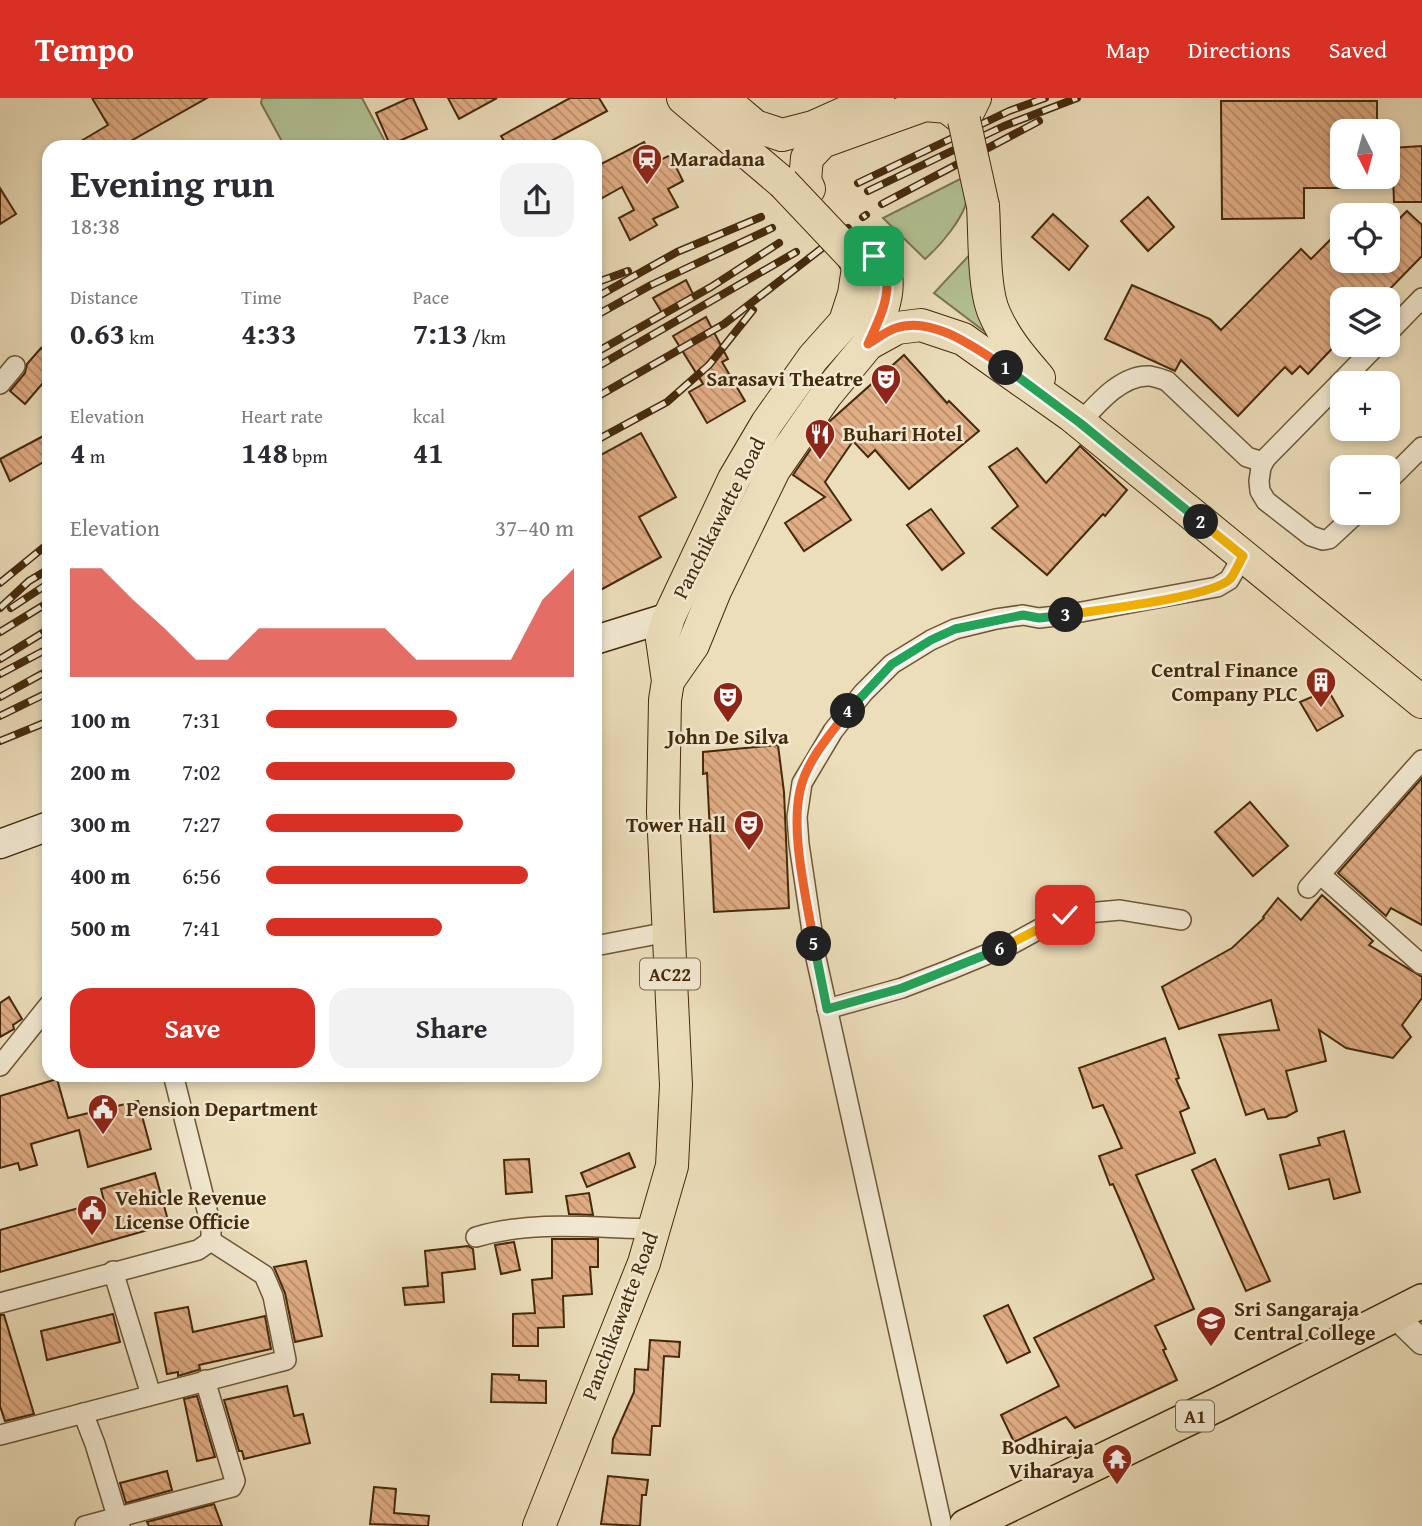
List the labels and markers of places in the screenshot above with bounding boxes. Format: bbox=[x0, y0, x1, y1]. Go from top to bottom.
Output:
station icon: Maradana bbox=[630, 142, 664, 186]
place label: Maradana bbox=[670, 143, 765, 174]
pin bbox=[844, 226, 904, 286]
pin: 1 bbox=[988, 350, 1024, 386]
theatre icon: Sarasavi Theatre bbox=[869, 362, 903, 406]
place label: Sarasavi Theatre bbox=[706, 363, 863, 394]
restaurant icon: Buhari Hotel bbox=[803, 417, 837, 461]
place label: Buhari Hotel bbox=[843, 418, 963, 449]
pin: 2 bbox=[1184, 504, 1218, 540]
pin: 3 bbox=[1048, 598, 1084, 632]
place label: Central Finance Company PLC bbox=[1151, 654, 1298, 709]
building icon: Central Finance Company PLC bbox=[1304, 665, 1338, 709]
theatre icon: John De Silva bbox=[711, 680, 745, 724]
pin: 4 bbox=[830, 694, 866, 728]
place label: John De Silva bbox=[664, 721, 789, 752]
theatre icon: Tower Hall bbox=[732, 808, 766, 852]
place label: Tower Hall bbox=[626, 809, 726, 840]
pin bbox=[1035, 885, 1095, 945]
pin: 5 bbox=[796, 926, 832, 962]
pin: 6 bbox=[982, 932, 1018, 966]
public building icon: Pension Department bbox=[86, 1092, 120, 1136]
place label: Pension Department bbox=[126, 1093, 318, 1124]
place label: Vehicle Revenue License Officie bbox=[115, 1182, 267, 1237]
public building icon: Vehicle Revenue License Officie bbox=[75, 1193, 109, 1237]
place label: Sri Sangaraja Central College bbox=[1234, 1293, 1376, 1348]
school or university icon: Sri Sangaraja Central College bbox=[1194, 1304, 1228, 1348]
place label: Bodhiraja Viharaya bbox=[1002, 1431, 1094, 1486]
temple icon: Bodhiraja Viharaya bbox=[1100, 1442, 1134, 1486]

